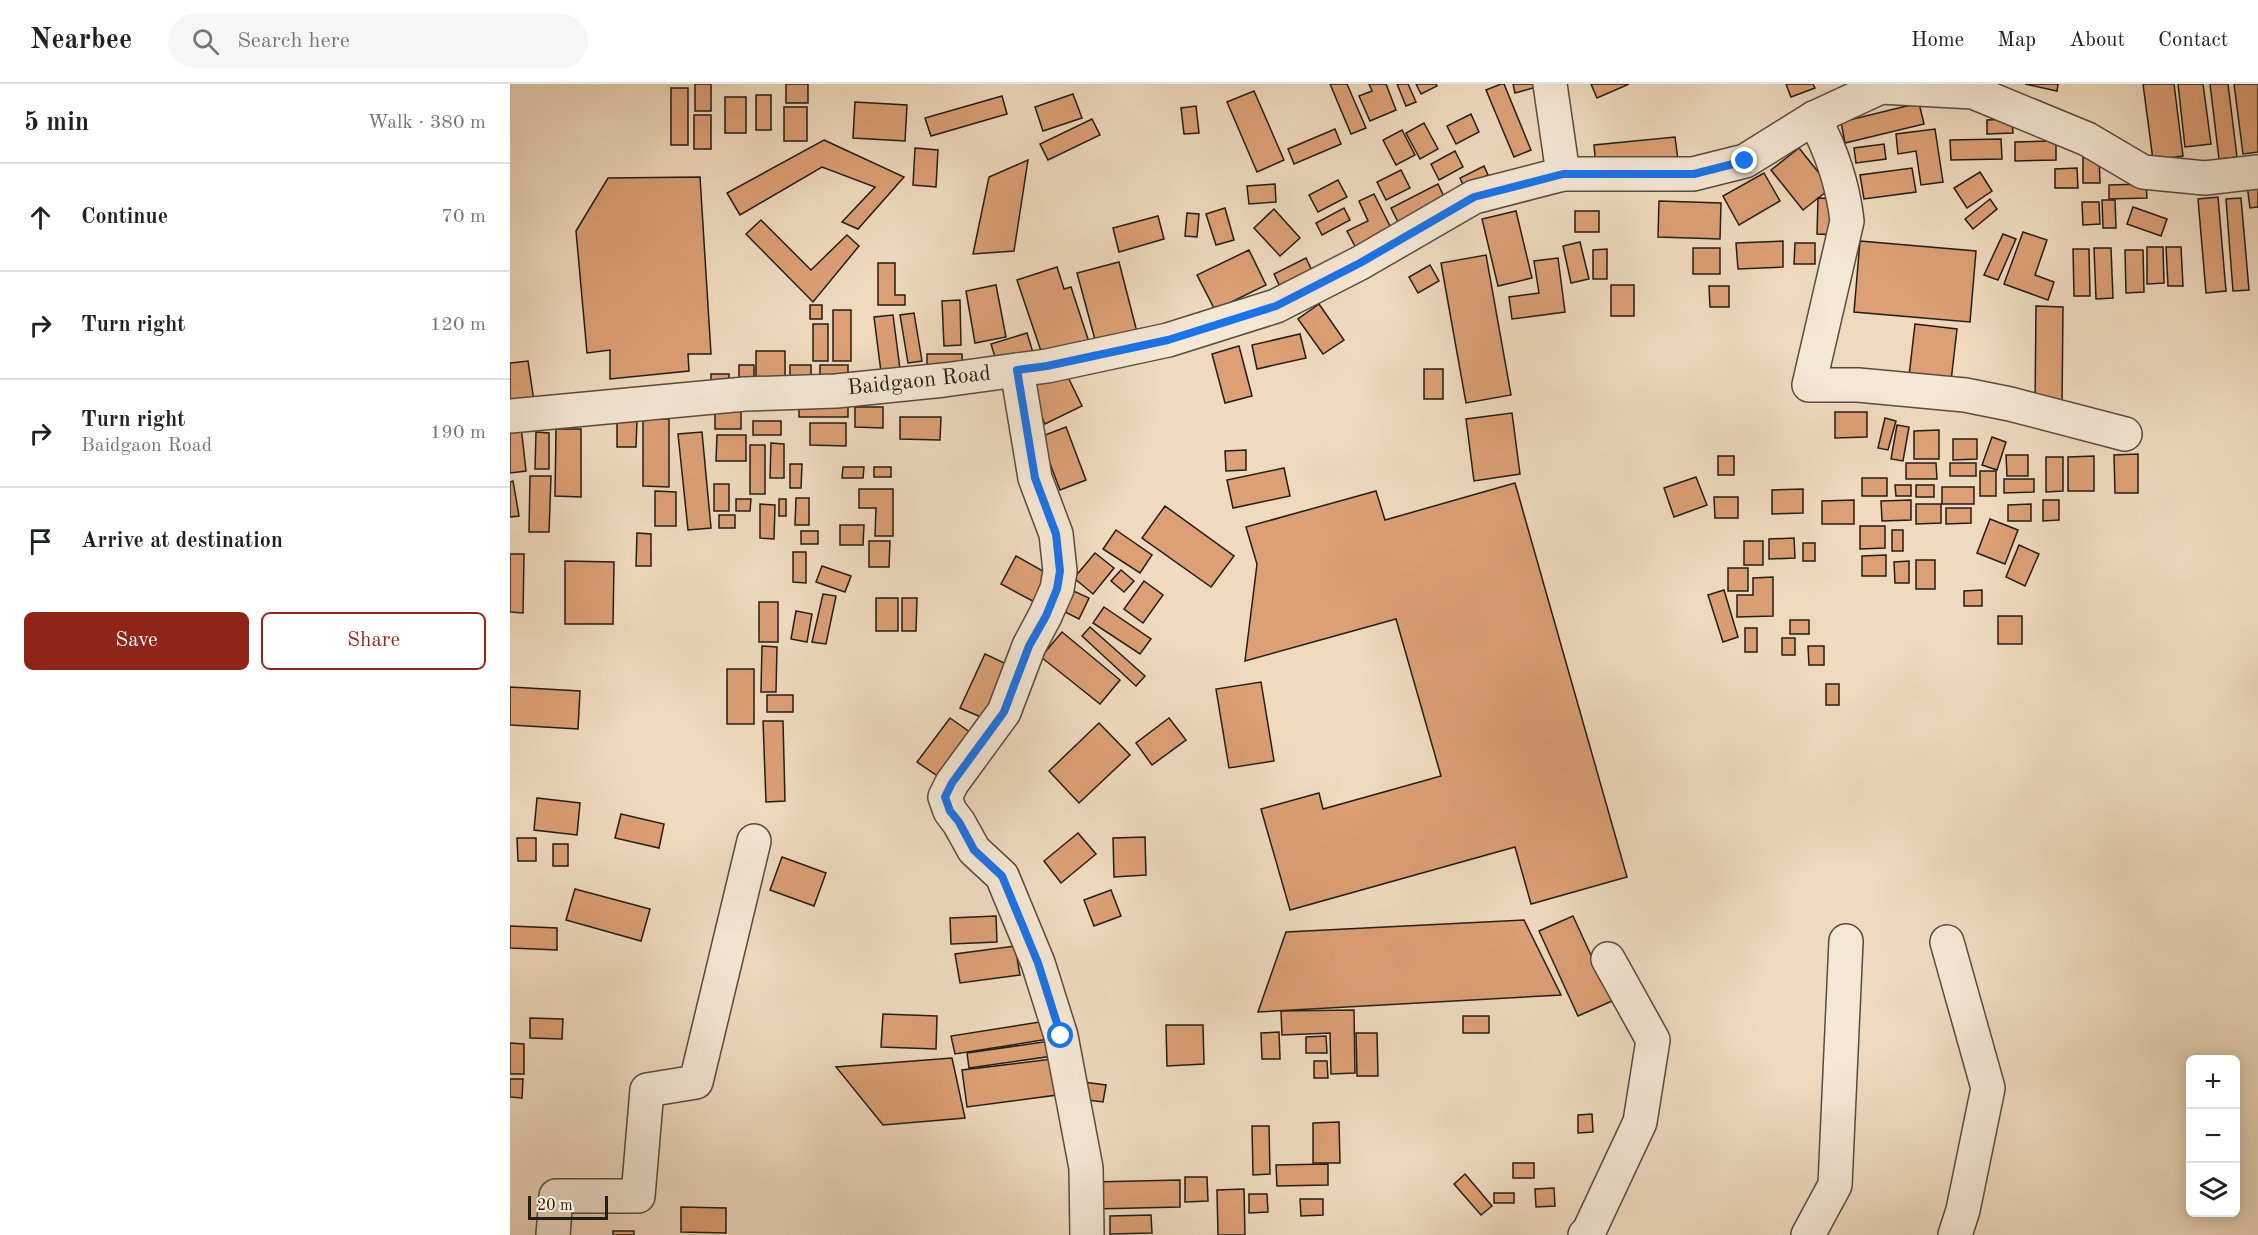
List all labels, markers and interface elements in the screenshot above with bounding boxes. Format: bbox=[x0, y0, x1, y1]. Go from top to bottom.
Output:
search box bbox=[168, 14, 588, 68]
icon: search bbox=[189, 25, 222, 58]
text: Nearbee bbox=[30, 27, 132, 55]
text: Search here bbox=[237, 30, 350, 52]
text: Home bbox=[1911, 30, 1964, 51]
text: Map bbox=[1997, 30, 2036, 51]
text: About bbox=[2069, 30, 2125, 51]
text: Contact bbox=[2158, 30, 2228, 51]
text: 5 min bbox=[24, 110, 89, 136]
text: Walk · 380 m bbox=[367, 113, 486, 133]
route end bbox=[1731, 147, 1757, 173]
icon: ahead bbox=[24, 201, 57, 234]
text: Continue bbox=[81, 206, 168, 228]
text: 70 m bbox=[441, 207, 486, 227]
icon: right bbox=[24, 309, 57, 342]
text: Turn right bbox=[81, 314, 185, 336]
text: 120 m bbox=[430, 315, 486, 335]
street label: Baidgaon Road bbox=[846, 363, 992, 399]
text: Turn right bbox=[81, 409, 185, 431]
icon: right bbox=[24, 417, 57, 450]
text: 190 m bbox=[430, 423, 486, 443]
text: Baidgaon Road bbox=[81, 436, 212, 456]
icon: arrive bbox=[24, 525, 57, 558]
text: Arrive at destination bbox=[81, 530, 283, 552]
button: Save bbox=[24, 612, 249, 670]
button: Share bbox=[261, 612, 486, 670]
route start bbox=[1047, 1022, 1073, 1048]
map controls bbox=[2186, 1055, 2240, 1217]
button: + bbox=[2186, 1055, 2240, 1109]
button: − bbox=[2186, 1109, 2240, 1163]
button: layers bbox=[2186, 1163, 2240, 1217]
scale bar bbox=[528, 1193, 608, 1220]
text: 20 m bbox=[537, 1198, 573, 1214]

